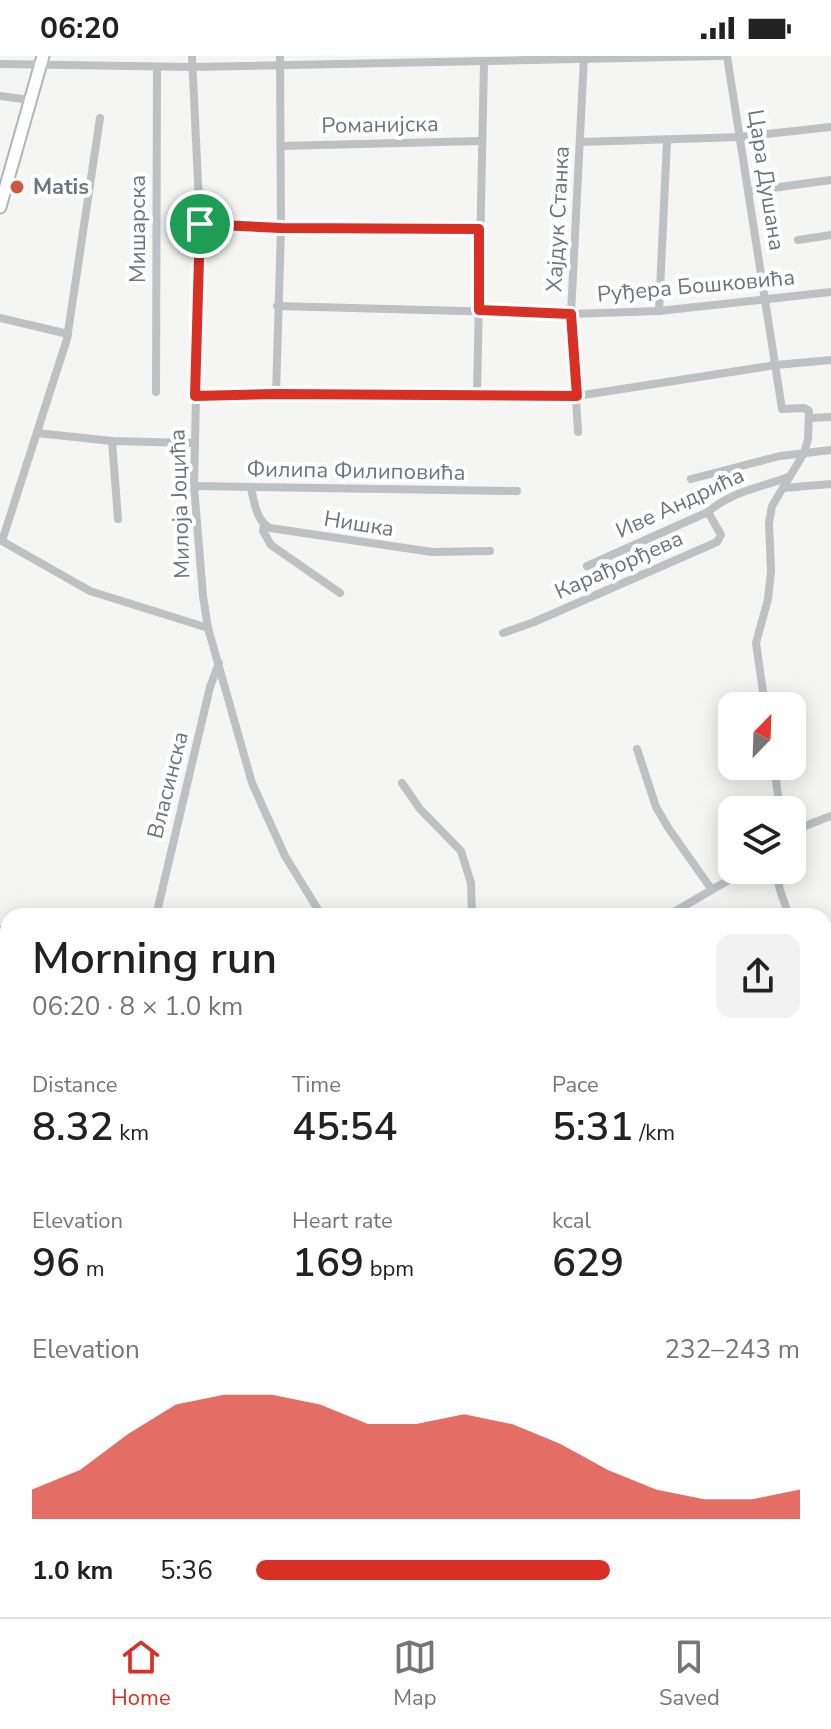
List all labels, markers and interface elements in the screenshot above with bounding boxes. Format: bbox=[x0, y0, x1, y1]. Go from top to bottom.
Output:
text: 06:20 bbox=[40, 8, 119, 49]
street label: Цара Душана bbox=[740, 107, 792, 253]
street label: Романијска bbox=[321, 109, 439, 141]
street label: Хајдук Станка bbox=[539, 145, 577, 293]
place label: Matis bbox=[33, 172, 89, 202]
street label: Мишарска bbox=[123, 175, 153, 283]
marker: Matis bbox=[8, 178, 26, 196]
pin bbox=[166, 190, 234, 258]
icon: arrive bbox=[178, 202, 222, 246]
street label: Руђера Бошковића bbox=[596, 262, 796, 310]
street label: Милоја Јоцића bbox=[162, 429, 198, 579]
street label: Филипа Филиповића bbox=[246, 454, 466, 488]
street label: Иве Андрића bbox=[611, 460, 749, 546]
street label: Нишка bbox=[322, 504, 396, 544]
street label: Карађорђева bbox=[550, 523, 688, 607]
north arrow bbox=[718, 692, 806, 780]
map controls bbox=[718, 692, 806, 884]
street label: Власинска bbox=[140, 728, 196, 842]
button: layers bbox=[718, 796, 806, 884]
text: Morning run bbox=[32, 929, 277, 989]
button: share bbox=[716, 934, 800, 1018]
text: 06:20 · 8 × 1.0 km bbox=[32, 989, 243, 1024]
text: Distance bbox=[32, 1070, 117, 1100]
text: Time bbox=[292, 1070, 341, 1100]
text: Pace bbox=[552, 1070, 599, 1100]
text: 8.32 bbox=[32, 1100, 113, 1154]
text: 45:54 bbox=[292, 1100, 397, 1154]
text: 5:31 bbox=[552, 1100, 633, 1154]
text: km bbox=[113, 1118, 149, 1148]
text: /km bbox=[633, 1118, 675, 1148]
text: Elevation bbox=[32, 1206, 123, 1236]
text: Heart rate bbox=[292, 1206, 393, 1236]
text: kcal bbox=[552, 1206, 591, 1236]
text: 96 bbox=[32, 1236, 80, 1290]
text: 169 bbox=[292, 1236, 364, 1290]
text: 629 bbox=[552, 1236, 624, 1290]
text: m bbox=[80, 1254, 105, 1284]
text: bpm bbox=[364, 1254, 414, 1284]
text: Elevation bbox=[32, 1332, 140, 1367]
text: 232–243 m bbox=[664, 1332, 800, 1367]
text: 1.0 km bbox=[32, 1553, 113, 1588]
text: 5:36 bbox=[160, 1553, 213, 1588]
tab: Home bbox=[111, 1635, 171, 1713]
tab: Map bbox=[393, 1635, 437, 1713]
tab: Saved bbox=[659, 1635, 720, 1713]

